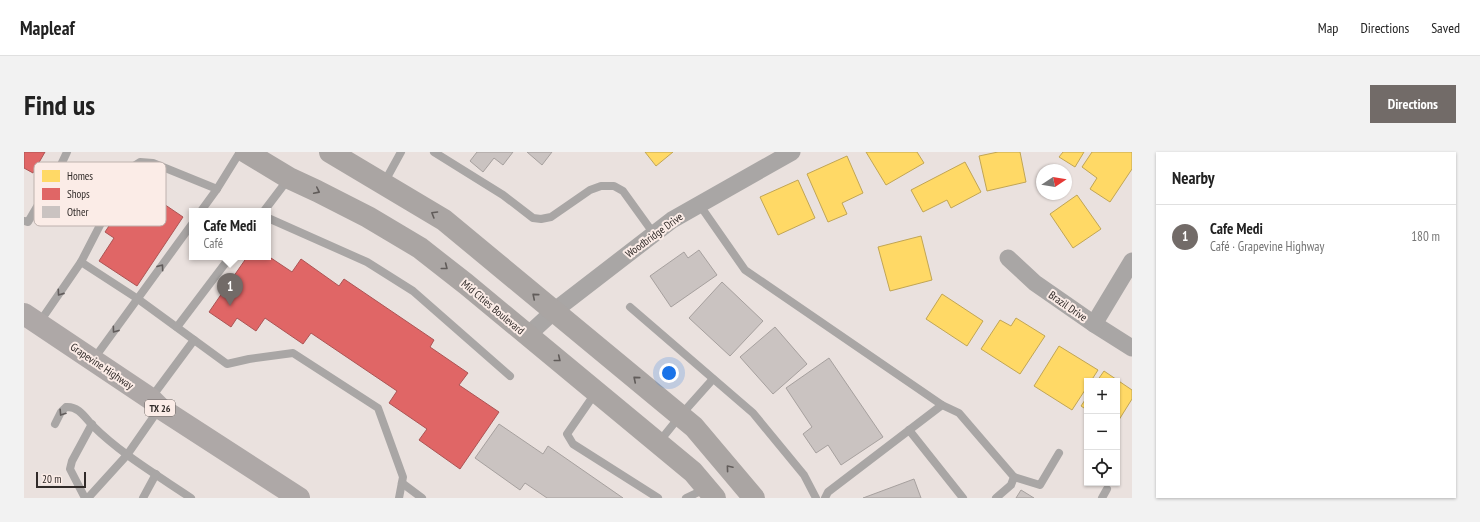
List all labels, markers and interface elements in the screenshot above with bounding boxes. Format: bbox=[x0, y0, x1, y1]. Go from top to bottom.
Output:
text: Mapleaf bbox=[20, 16, 75, 40]
text: Map bbox=[1318, 19, 1338, 37]
text: Directions bbox=[1360, 19, 1409, 37]
text: Saved bbox=[1431, 19, 1460, 37]
button: Directions bbox=[1370, 85, 1456, 123]
text: Find us bbox=[24, 86, 95, 123]
legend bbox=[34, 162, 166, 226]
north arrow bbox=[1036, 164, 1072, 200]
text: Nearby bbox=[1172, 167, 1215, 189]
text: Homes bbox=[67, 169, 93, 183]
one-way arrow bbox=[312, 186, 320, 194]
text: Shops bbox=[67, 187, 90, 201]
text: Other bbox=[67, 205, 88, 219]
popup bbox=[189, 208, 271, 260]
street label: Woodbridge Drive bbox=[622, 209, 686, 261]
one-way arrow bbox=[431, 212, 438, 219]
text: Cafe Medi bbox=[204, 216, 256, 235]
text: Cafe Medi bbox=[1210, 219, 1263, 238]
text: 1 bbox=[1182, 228, 1188, 245]
text: 180 m bbox=[1411, 228, 1440, 245]
text: Café bbox=[204, 235, 223, 252]
text: Café · Grapevine Highway bbox=[1210, 238, 1324, 255]
one-way arrow bbox=[441, 263, 448, 270]
one-way arrow bbox=[156, 264, 164, 271]
pin: 1 bbox=[217, 273, 243, 306]
street label: Mid Cities Boulevard bbox=[459, 277, 528, 338]
street label: Brazil Drive bbox=[1046, 288, 1090, 325]
one-way arrow bbox=[57, 289, 65, 296]
one-way arrow bbox=[533, 293, 540, 300]
one-way arrow bbox=[113, 325, 120, 332]
street label: Grapevine Highway bbox=[68, 340, 137, 393]
one-way arrow bbox=[553, 355, 561, 362]
your location bbox=[659, 363, 679, 383]
one-way arrow bbox=[633, 376, 640, 383]
map controls bbox=[1084, 378, 1120, 486]
button: + bbox=[1084, 378, 1120, 414]
road number: TX 26 bbox=[145, 400, 175, 416]
one-way arrow bbox=[59, 409, 66, 416]
button: − bbox=[1084, 414, 1120, 450]
button: locate bbox=[1084, 450, 1120, 486]
one-way arrow bbox=[727, 466, 734, 473]
scale bar bbox=[36, 470, 86, 489]
text: 20 m bbox=[42, 472, 61, 486]

